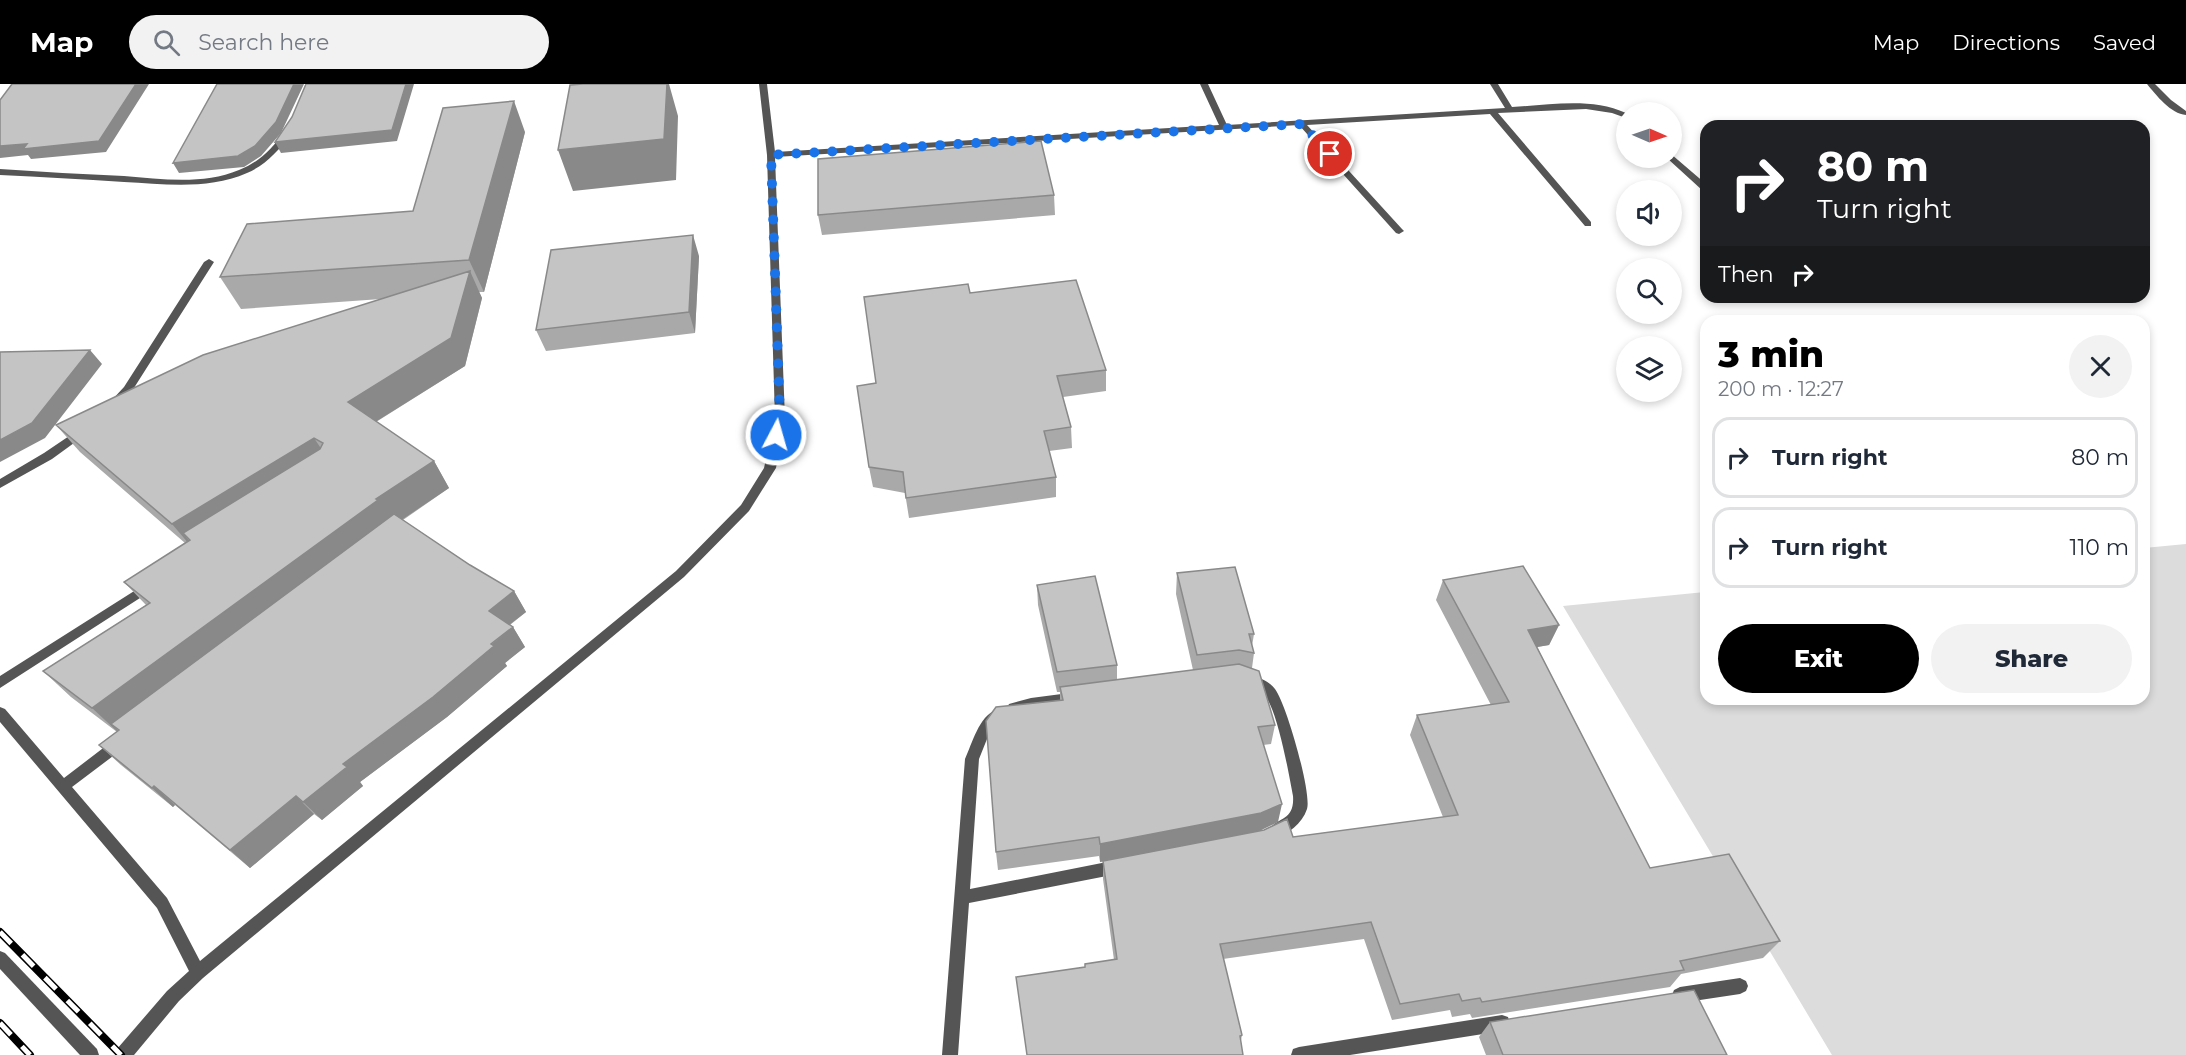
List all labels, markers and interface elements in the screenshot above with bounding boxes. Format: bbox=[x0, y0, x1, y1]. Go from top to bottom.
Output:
search box bbox=[129, 15, 549, 69]
text: Map bbox=[30, 25, 93, 59]
icon: search bbox=[150, 26, 183, 59]
text: Search here bbox=[198, 29, 329, 56]
text: Map bbox=[1873, 30, 1919, 55]
text: Directions bbox=[1952, 30, 2060, 55]
text: Saved bbox=[2093, 30, 2156, 55]
north arrow bbox=[1616, 102, 1682, 168]
map controls bbox=[1616, 102, 1682, 402]
pin bbox=[1304, 128, 1355, 179]
icon: arrive bbox=[1313, 137, 1346, 170]
text: 80 m bbox=[1817, 140, 1929, 192]
icon: right bbox=[1718, 144, 1796, 222]
button: sound bbox=[1616, 180, 1682, 246]
text: Turn right bbox=[1817, 192, 1952, 225]
button: search bbox=[1616, 258, 1682, 324]
icon: right bbox=[1786, 258, 1819, 291]
text: Then bbox=[1718, 261, 1774, 288]
text: 3 min bbox=[1718, 332, 1824, 376]
button: close bbox=[2069, 335, 2132, 398]
button: layers bbox=[1616, 336, 1682, 402]
text: 200 m · 12:27 bbox=[1718, 377, 1844, 401]
position arrow bbox=[744, 403, 808, 467]
icon: right bbox=[1721, 441, 1754, 474]
text: Turn right bbox=[1772, 444, 1887, 471]
text: 80 m bbox=[2071, 444, 2129, 471]
icon: right bbox=[1721, 531, 1754, 564]
text: Turn right bbox=[1772, 534, 1887, 561]
text: 110 m bbox=[2069, 534, 2129, 561]
button: Exit bbox=[1718, 624, 1919, 693]
button: Share bbox=[1931, 624, 2132, 693]

